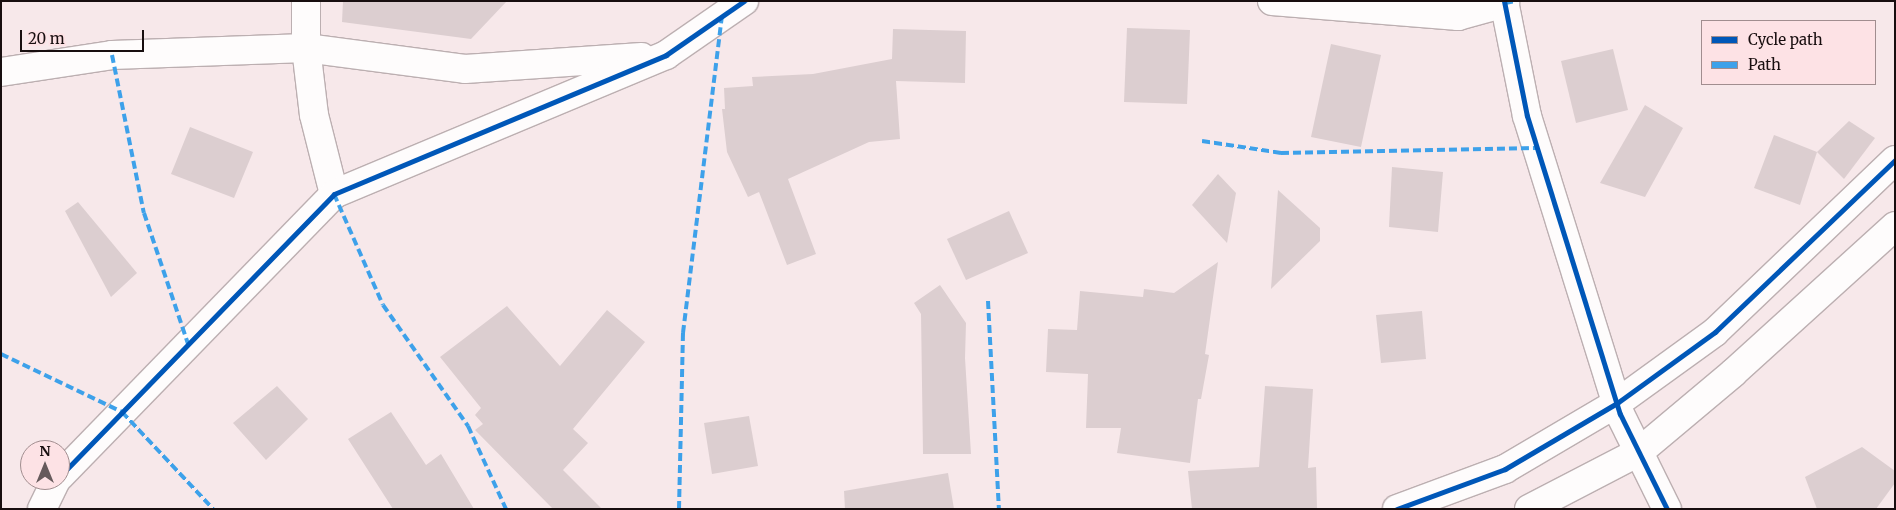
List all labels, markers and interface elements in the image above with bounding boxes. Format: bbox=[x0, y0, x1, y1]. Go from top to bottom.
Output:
scale bar bbox=[22, 20, 146, 52]
legend bbox=[1701, 20, 1876, 85]
text: 20 m bbox=[28, 29, 65, 48]
text: Cycle path bbox=[1748, 30, 1823, 49]
text: Path bbox=[1748, 55, 1781, 74]
north arrow bbox=[20, 440, 70, 490]
text: N bbox=[39, 442, 51, 460]

